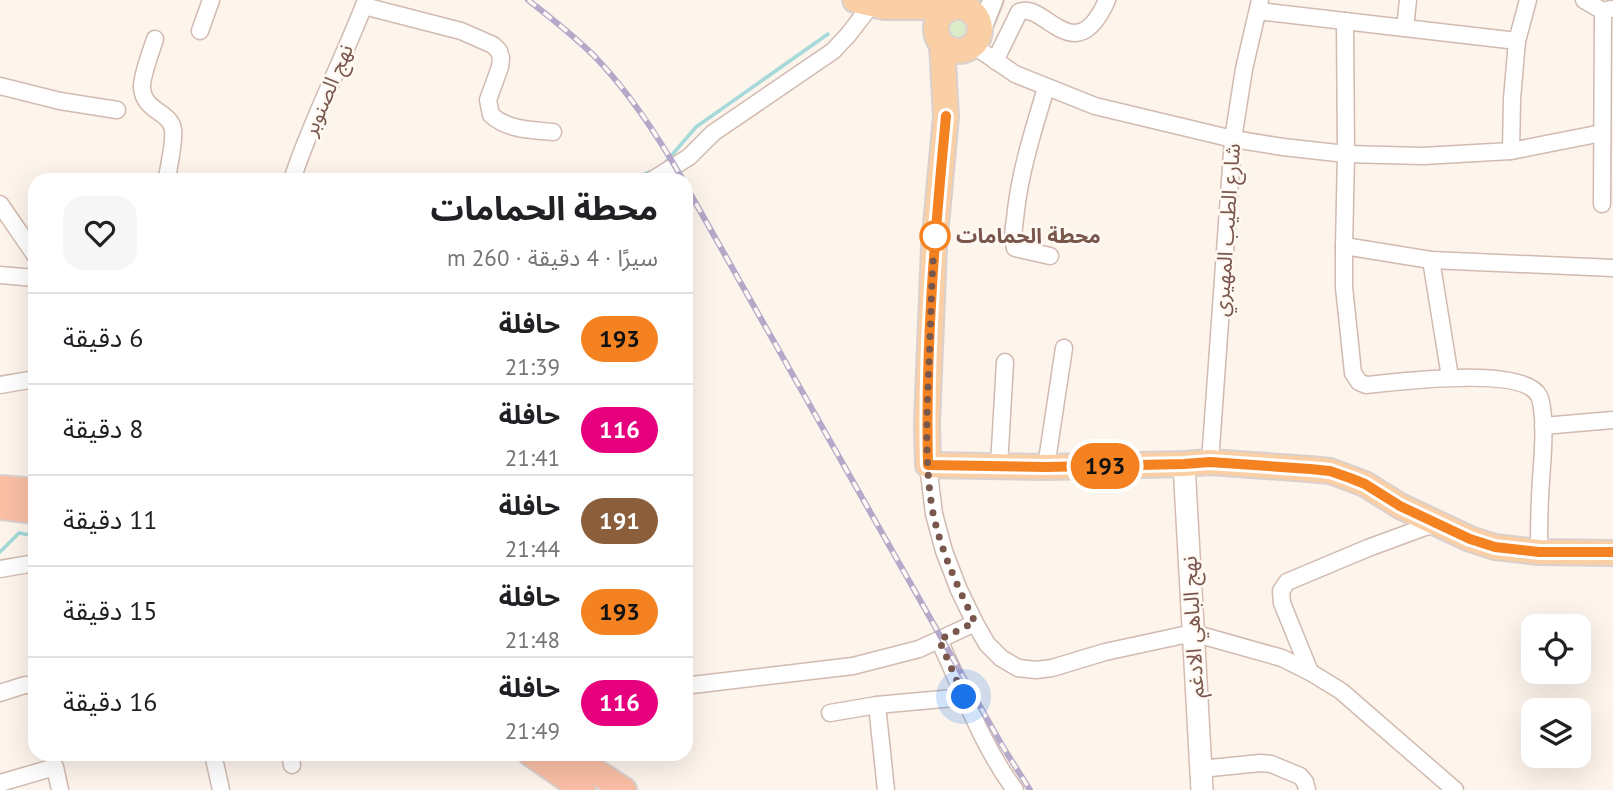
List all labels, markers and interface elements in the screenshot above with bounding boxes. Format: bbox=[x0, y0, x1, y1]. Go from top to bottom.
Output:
street label: نهج الصنوبر bbox=[296, 40, 361, 141]
street label: شارع الطيب المهيري bbox=[1207, 142, 1249, 318]
text: محطة الحمامات bbox=[430, 186, 658, 229]
button: heart bbox=[63, 196, 137, 270]
marker: محطة الحمامات bbox=[920, 221, 950, 251]
place label: محطة الحمامات bbox=[956, 222, 1101, 249]
text: سيرًا · 4 دقيقة · 260 m bbox=[447, 243, 658, 272]
text: حافلة bbox=[499, 307, 560, 340]
text: 6 دقيقة bbox=[63, 321, 143, 354]
text: 193 bbox=[599, 323, 640, 354]
text: 21:39 bbox=[505, 352, 560, 381]
text: حافلة bbox=[499, 398, 560, 431]
text: 8 دقيقة bbox=[63, 412, 143, 445]
text: 116 bbox=[599, 414, 640, 445]
text: 21:41 bbox=[505, 443, 560, 472]
line badge: 193 bbox=[1065, 443, 1145, 489]
text: 193 bbox=[1085, 450, 1125, 481]
text: حافلة bbox=[499, 489, 560, 522]
text: 11 دقيقة bbox=[63, 503, 158, 536]
text: 191 bbox=[599, 505, 640, 536]
text: 21:44 bbox=[505, 534, 560, 563]
street label: نهج الباهي الادغم bbox=[1175, 555, 1213, 699]
text: حافلة bbox=[499, 580, 560, 613]
text: 15 دقيقة bbox=[63, 594, 158, 627]
text: 193 bbox=[599, 596, 640, 627]
map controls bbox=[1521, 614, 1591, 768]
button: locate bbox=[1521, 614, 1591, 684]
text: 21:48 bbox=[505, 625, 560, 654]
text: حافلة bbox=[499, 671, 560, 704]
your location bbox=[946, 679, 981, 714]
text: 16 دقيقة bbox=[63, 685, 158, 718]
text: 116 bbox=[599, 687, 640, 718]
button: layers bbox=[1521, 698, 1591, 768]
text: 21:49 bbox=[505, 716, 560, 745]

